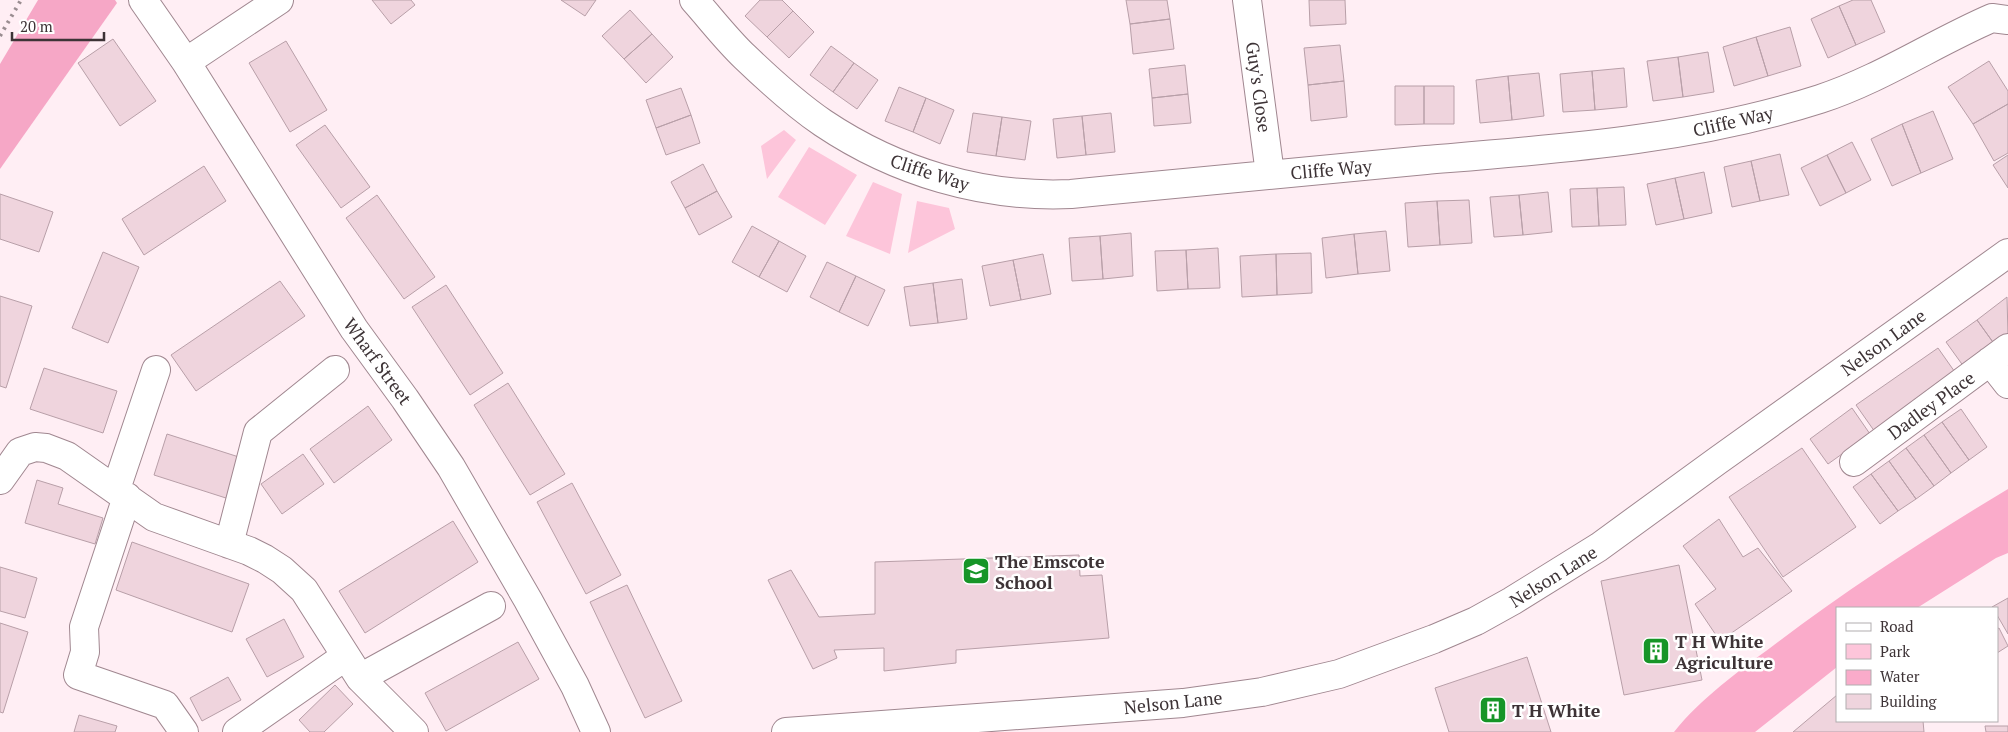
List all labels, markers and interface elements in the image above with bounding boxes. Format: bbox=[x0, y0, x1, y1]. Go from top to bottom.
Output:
scale bar bbox=[12, 10, 105, 42]
text: 20 m bbox=[20, 16, 53, 36]
street label: Guy's Close bbox=[1241, 40, 1277, 134]
street label: Cliffe Way bbox=[1691, 100, 1776, 142]
street label: Cliffe Way bbox=[887, 148, 973, 196]
street label: Cliffe Way bbox=[1289, 153, 1374, 185]
street label: Nelson Lane bbox=[1836, 303, 1930, 381]
street label: Wharf Street bbox=[338, 313, 418, 410]
street label: Dadley Place bbox=[1883, 365, 1979, 445]
street label: Nelson Lane bbox=[1505, 540, 1601, 612]
place label: The Emscote School bbox=[995, 549, 1105, 594]
school or university icon: The Emscote School bbox=[961, 556, 991, 586]
legend bbox=[1836, 607, 1998, 722]
text: Road bbox=[1880, 616, 1913, 636]
place label: T H White Agriculture bbox=[1675, 629, 1773, 674]
building icon: T H White Agriculture bbox=[1641, 636, 1671, 666]
text: Park bbox=[1880, 641, 1910, 661]
text: Water bbox=[1880, 666, 1920, 686]
street label: Nelson Lane bbox=[1122, 685, 1224, 719]
text: Building bbox=[1880, 691, 1938, 711]
building icon: T H White bbox=[1478, 695, 1508, 725]
place label: T H White bbox=[1512, 698, 1601, 722]

